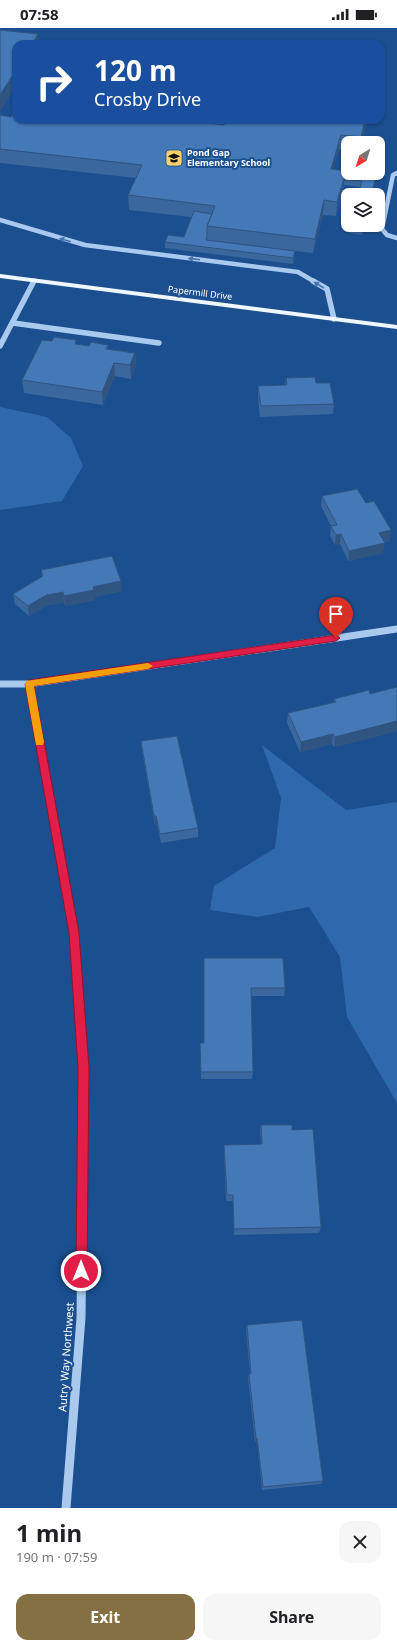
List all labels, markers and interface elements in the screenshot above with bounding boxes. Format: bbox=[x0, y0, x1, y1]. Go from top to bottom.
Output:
text: 07:58 bbox=[20, 4, 59, 24]
text: 120 m bbox=[94, 51, 177, 89]
icon: right bbox=[28, 56, 80, 108]
text: Crosby Drive bbox=[94, 87, 201, 111]
north arrow bbox=[341, 136, 385, 180]
map controls bbox=[341, 136, 385, 232]
place label: Pond Gap Elementary School bbox=[187, 146, 271, 169]
school or university icon: Pond Gap Elementary School bbox=[164, 148, 184, 168]
button: layers bbox=[341, 188, 385, 232]
one-way arrow bbox=[59, 237, 71, 243]
one-way arrow bbox=[188, 256, 200, 262]
one-way arrow bbox=[313, 281, 325, 288]
street label: Papermill Drive bbox=[167, 282, 233, 303]
pin bbox=[319, 597, 353, 638]
icon: arrive bbox=[325, 603, 347, 625]
position arrow bbox=[60, 1250, 102, 1292]
street label: Autry Way Northwest bbox=[54, 1302, 77, 1412]
text: 1 min bbox=[16, 1516, 82, 1549]
button: close bbox=[339, 1521, 381, 1563]
text: 190 m · 07:59 bbox=[16, 1548, 97, 1566]
button: Exit bbox=[16, 1594, 195, 1640]
button: Share bbox=[203, 1594, 381, 1640]

